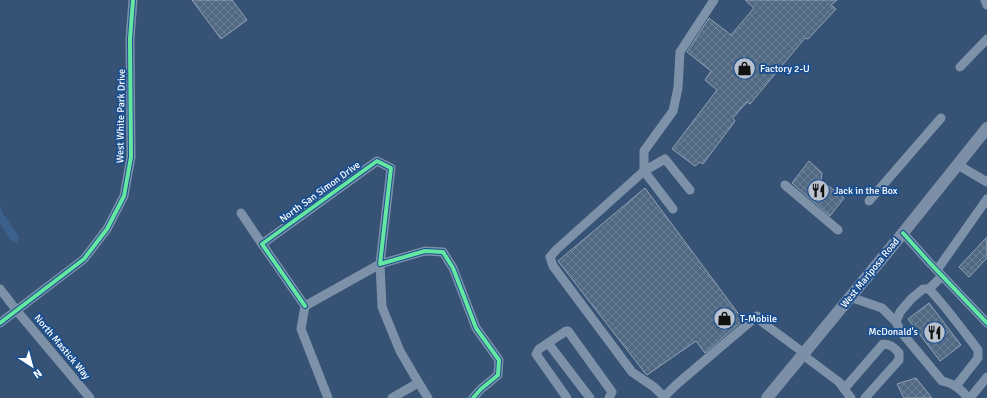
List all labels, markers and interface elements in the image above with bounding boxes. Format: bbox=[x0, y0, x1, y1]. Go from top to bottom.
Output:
shop icon: Factory 2-U bbox=[731, 56, 757, 82]
place label: Factory 2-U bbox=[760, 63, 810, 75]
street label: West White Park Drive bbox=[114, 69, 128, 163]
street label: North San Simon Drive bbox=[277, 159, 363, 225]
restaurant icon: Jack in the Box bbox=[805, 178, 831, 204]
place label: Jack in the Box bbox=[834, 185, 898, 197]
street label: West Mariposa Road bbox=[838, 236, 902, 310]
shop icon: T-Mobile bbox=[712, 306, 738, 332]
street label: North Mastick Way bbox=[32, 312, 92, 382]
place label: T-Mobile bbox=[740, 313, 777, 325]
restaurant icon: McDonald's bbox=[921, 319, 947, 345]
place label: McDonald's bbox=[868, 326, 919, 338]
north arrow bbox=[12, 346, 52, 386]

